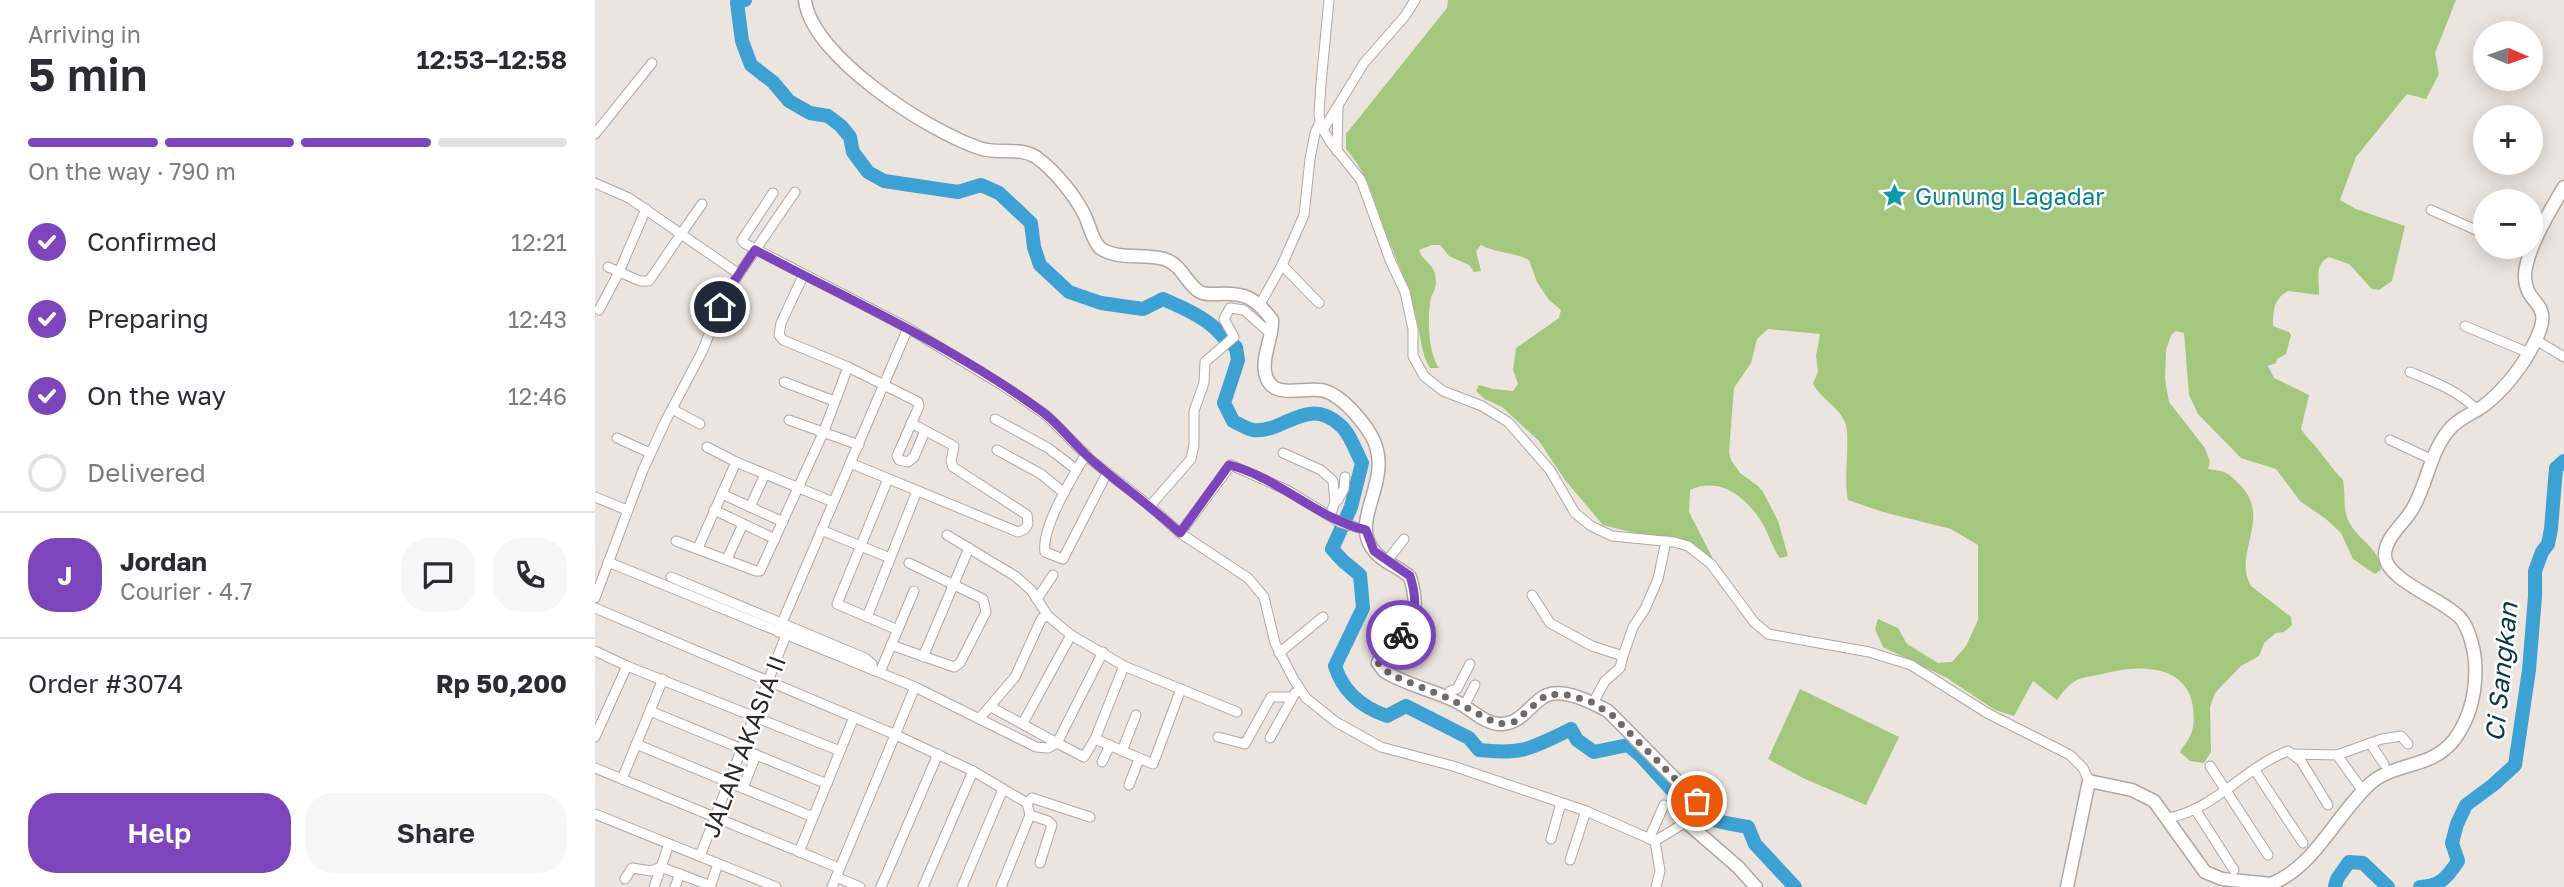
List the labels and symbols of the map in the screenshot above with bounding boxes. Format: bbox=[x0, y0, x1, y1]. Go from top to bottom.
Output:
north arrow bbox=[2473, 21, 2543, 91]
place icon: Gunung Lagadar bbox=[1881, 181, 1909, 209]
place label: Gunung Lagadar bbox=[1915, 181, 2105, 210]
pin bbox=[690, 277, 750, 337]
courier bbox=[1366, 600, 1436, 670]
water label: Ci Sangkan bbox=[2478, 600, 2524, 743]
street label: JALAN AKASIA II bbox=[695, 651, 791, 841]
pin bbox=[1667, 771, 1727, 831]

